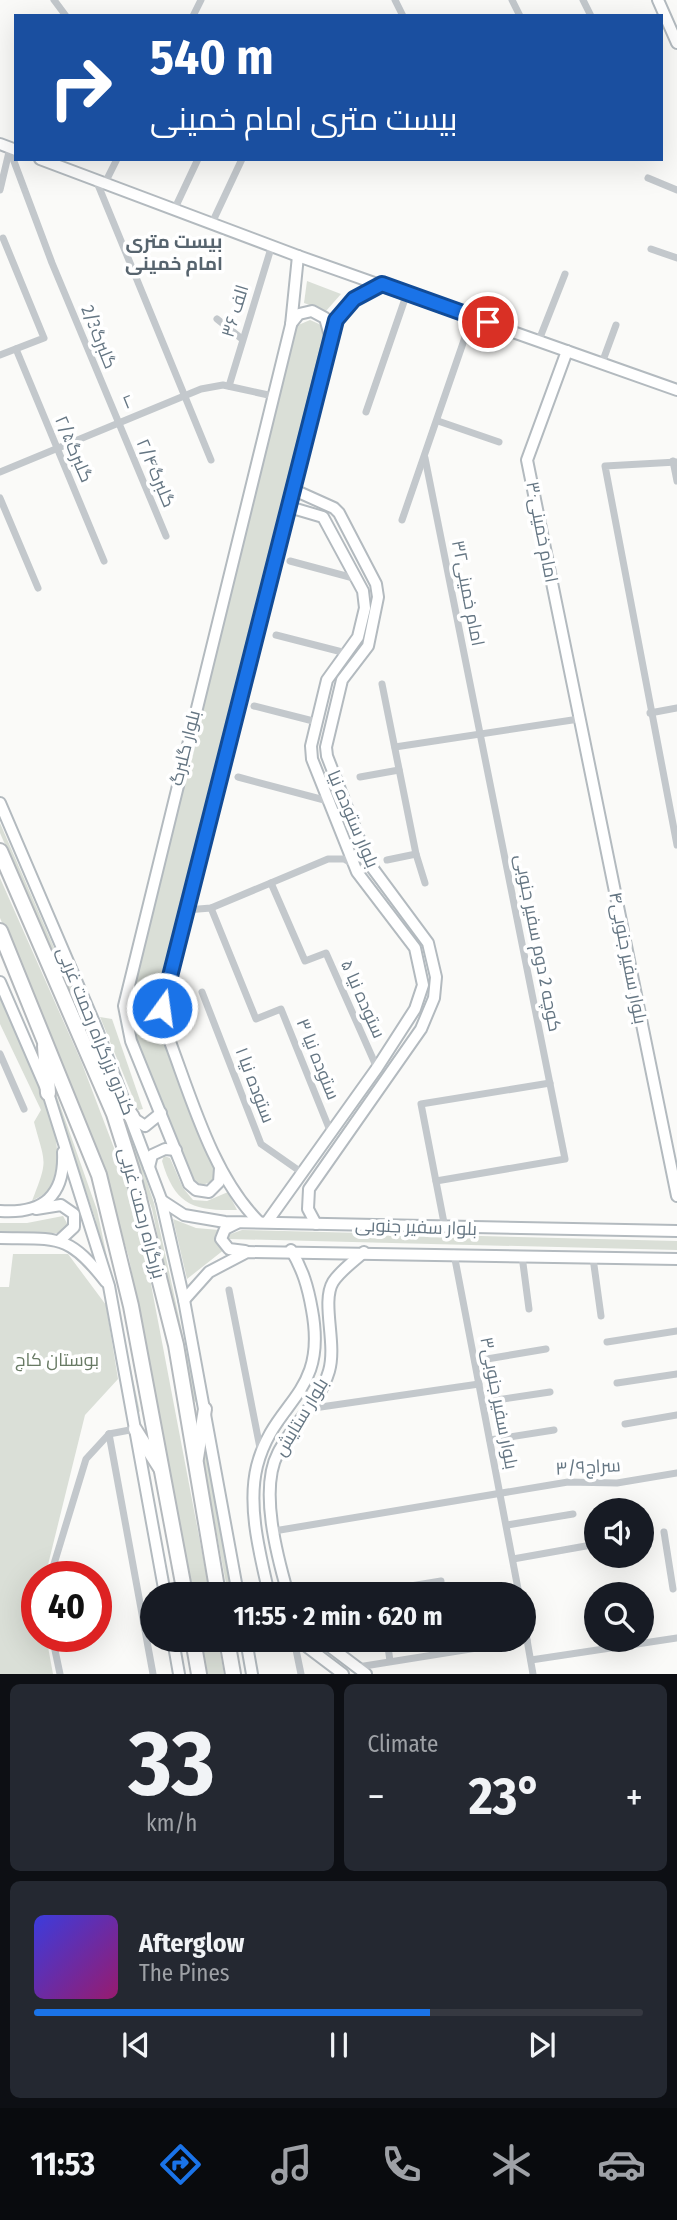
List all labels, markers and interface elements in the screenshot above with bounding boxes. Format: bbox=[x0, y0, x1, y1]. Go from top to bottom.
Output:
text: 540 m bbox=[150, 28, 274, 87]
icon: right bbox=[35, 42, 126, 133]
text: بیست متری امام خمینی bbox=[150, 100, 458, 138]
district label: بیست متری امام خمینی bbox=[125, 230, 223, 277]
street label: ۳۶ الف bbox=[217, 282, 253, 340]
pin bbox=[458, 292, 518, 352]
street label: 2/3گلبرگ bbox=[76, 302, 122, 372]
icon: arrive bbox=[469, 303, 507, 341]
street label: ۲ bbox=[119, 390, 137, 414]
street label: گلبرگ۲/۵ bbox=[50, 412, 98, 486]
street label: گلبرگ۲/۴ bbox=[132, 435, 180, 511]
street label: امام خمینی۳۰ bbox=[520, 480, 563, 585]
street label: امام خمینی۳۲ bbox=[446, 538, 489, 648]
street label: بلوار گلبرگ bbox=[165, 708, 205, 788]
street label: بلوار ستوده نیا bbox=[323, 767, 383, 871]
street label: کوچه 2 دوم سفیر جنوبی bbox=[509, 852, 566, 1034]
street label: بلوار سفیر جنوبی۴ bbox=[604, 890, 652, 1026]
street label: کندرو بزرگراه رحمت غربی bbox=[52, 944, 140, 1118]
street label: ستوده نیا ۵ bbox=[336, 956, 390, 1042]
position arrow bbox=[125, 971, 199, 1045]
street label: ستوده نیا ۳ bbox=[292, 1015, 344, 1103]
street label: ستوده نیا ۱ bbox=[231, 1044, 279, 1126]
street label: بزرگراه رحمت غربی bbox=[114, 1145, 170, 1281]
street label: بلوار سفیر جنوبی bbox=[355, 1214, 477, 1240]
street label: بلوار سفیر جنوبی۳ bbox=[475, 1335, 523, 1471]
park label: بوستان کاج bbox=[15, 1349, 99, 1372]
street label: بلوار ستایش bbox=[269, 1374, 333, 1460]
street label: سراج۳/۹ bbox=[555, 1454, 621, 1481]
map controls bbox=[584, 1498, 654, 1652]
button: sound bbox=[584, 1498, 654, 1568]
speed limit sign: 40 bbox=[21, 1561, 112, 1652]
button: search bbox=[584, 1582, 654, 1652]
text: 11:55 · 2 min · 620 m bbox=[233, 1601, 443, 1632]
text: 33 bbox=[129, 1709, 215, 1818]
text: Climate bbox=[368, 1730, 438, 1758]
text: 23° bbox=[469, 1765, 542, 1828]
text: − bbox=[368, 1774, 385, 1820]
text: + bbox=[626, 1774, 643, 1820]
text: km/h bbox=[146, 1809, 197, 1837]
text: Afterglow bbox=[139, 1928, 244, 1959]
text: The Pines bbox=[139, 1959, 230, 1987]
icon: previous bbox=[117, 2026, 155, 2064]
icon: pause bbox=[320, 2026, 358, 2064]
icon: next bbox=[523, 2026, 561, 2064]
icon: directions bbox=[156, 2140, 205, 2189]
icon: music bbox=[267, 2140, 316, 2189]
icon: phone bbox=[377, 2140, 426, 2189]
icon: climate bbox=[487, 2140, 536, 2189]
icon: car bbox=[597, 2140, 646, 2189]
text: 11:53 bbox=[31, 2145, 95, 2183]

